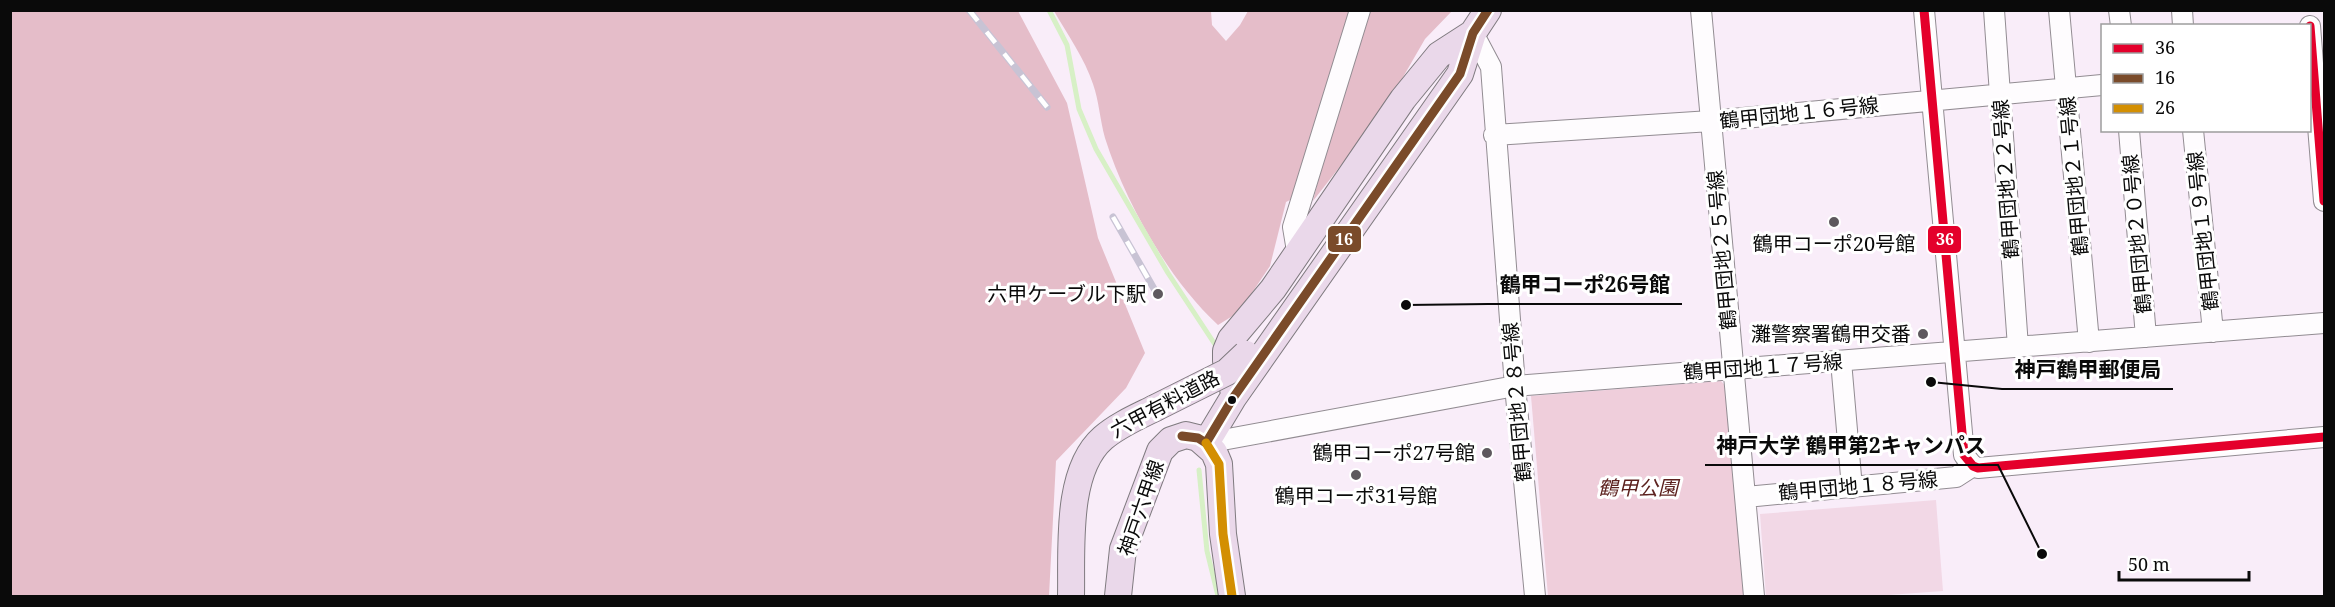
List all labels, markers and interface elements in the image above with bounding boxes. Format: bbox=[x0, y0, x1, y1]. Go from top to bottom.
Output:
legend bbox=[2101, 24, 2311, 132]
text: 36 bbox=[2155, 35, 2175, 59]
text: 16 bbox=[2155, 65, 2175, 89]
street label: 鶴甲団地１６号線 bbox=[1718, 91, 1880, 134]
street label: 鶴甲団地２１号線 bbox=[2053, 95, 2094, 257]
text: 26 bbox=[2155, 95, 2175, 119]
street label: 鶴甲団地２２号線 bbox=[1986, 98, 2025, 260]
street label: 鶴甲団地１９号線 bbox=[2181, 150, 2224, 312]
street label: 鶴甲団地２０号線 bbox=[2116, 153, 2157, 315]
street label: 鶴甲団地２５号線 bbox=[1701, 169, 1742, 331]
marker: 鶴甲コーポ20号館 bbox=[1827, 215, 1841, 229]
line badge: 16 bbox=[1327, 225, 1362, 253]
line badge: 36 bbox=[1927, 225, 1962, 254]
text: 16 bbox=[1335, 228, 1353, 250]
text: 36 bbox=[1936, 228, 1954, 250]
place label: 鶴甲コーポ20号館 bbox=[1753, 230, 1915, 257]
callout: 鶴甲コーポ26号館 bbox=[1488, 265, 1682, 304]
text: 鶴甲コーポ26号館 bbox=[1500, 270, 1670, 298]
place label: 六甲ケーブル下駅 bbox=[987, 280, 1146, 307]
marker: 六甲ケーブル下駅 bbox=[1151, 287, 1165, 301]
place label: 灘警察署鶴甲交番 bbox=[1751, 320, 1911, 347]
street label: 鶴甲団地２８号線 bbox=[1496, 321, 1537, 483]
marker: 灘警察署鶴甲交番 bbox=[1916, 327, 1930, 341]
street label: 鶴甲団地１７号線 bbox=[1682, 347, 1844, 386]
callout: 神戸鶴甲郵便局 bbox=[2002, 350, 2173, 389]
text: 神戸鶴甲郵便局 bbox=[2015, 355, 2162, 383]
street label: 六甲有料道路 bbox=[1105, 363, 1224, 444]
unlabelled marker bbox=[1226, 394, 1238, 406]
callout: 神戸大学 鶴甲第2キャンパス bbox=[1705, 426, 1998, 465]
text: 神戸大学 鶴甲第2キャンパス bbox=[1716, 431, 1986, 459]
place label: 鶴甲コーポ27号館 bbox=[1313, 439, 1475, 466]
marker: 鶴甲コーポ27号館 bbox=[1480, 446, 1494, 460]
street label: 神戸六甲線 bbox=[1111, 456, 1170, 560]
street label: 鶴甲団地１８号線 bbox=[1777, 465, 1939, 506]
marker: 鶴甲コーポ31号館 bbox=[1349, 468, 1363, 482]
park label: 鶴甲公園 bbox=[1598, 474, 1681, 501]
place label: 鶴甲コーポ31号館 bbox=[1275, 482, 1437, 509]
scale bar bbox=[2119, 544, 2250, 582]
text: 50 m bbox=[2128, 552, 2170, 576]

